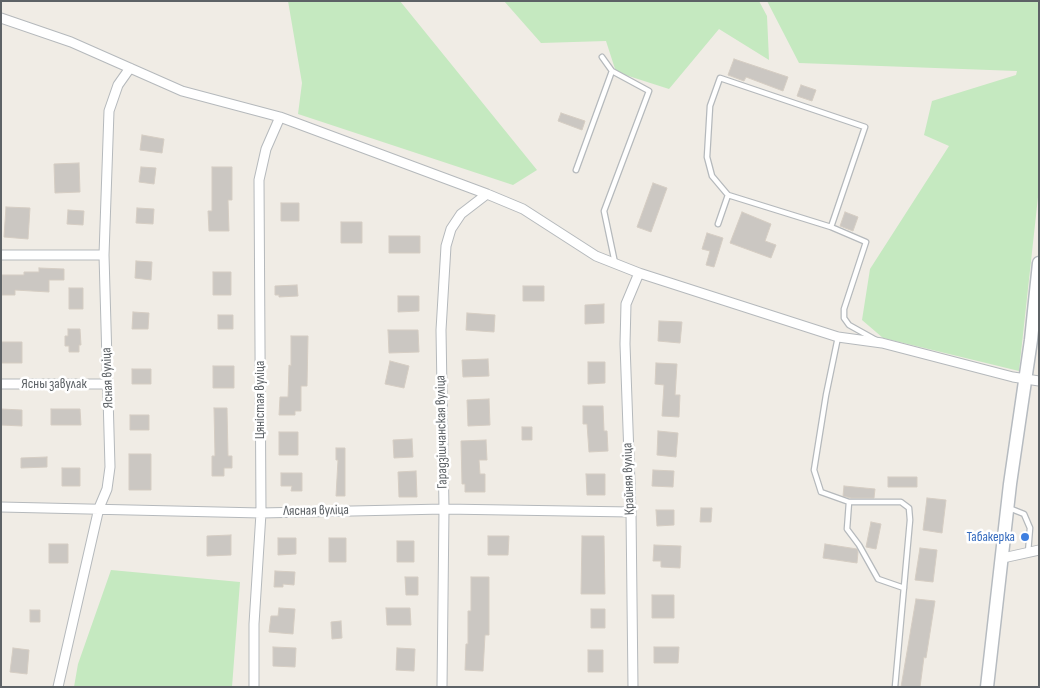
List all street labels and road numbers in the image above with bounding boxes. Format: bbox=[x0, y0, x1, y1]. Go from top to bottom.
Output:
street label: Ясная вуліца bbox=[99, 347, 117, 409]
street label: Цяністая вуліца bbox=[252, 361, 268, 439]
street label: Гарадзішчанская вуліца bbox=[433, 375, 451, 489]
street label: Ясны завулак bbox=[21, 376, 87, 392]
street label: Крайняя вуліца bbox=[619, 443, 639, 515]
street label: Лясная вуліца bbox=[283, 502, 349, 520]

